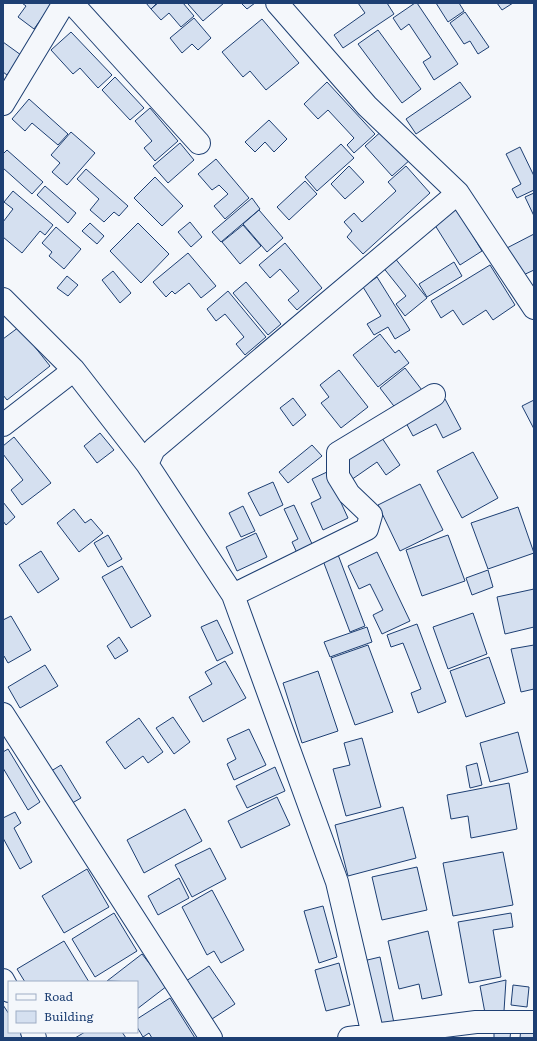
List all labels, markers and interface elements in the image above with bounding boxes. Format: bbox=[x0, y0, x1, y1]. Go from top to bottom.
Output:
legend bbox=[8, 981, 138, 1033]
text: Road bbox=[44, 987, 74, 1005]
text: Building bbox=[44, 1007, 94, 1025]

